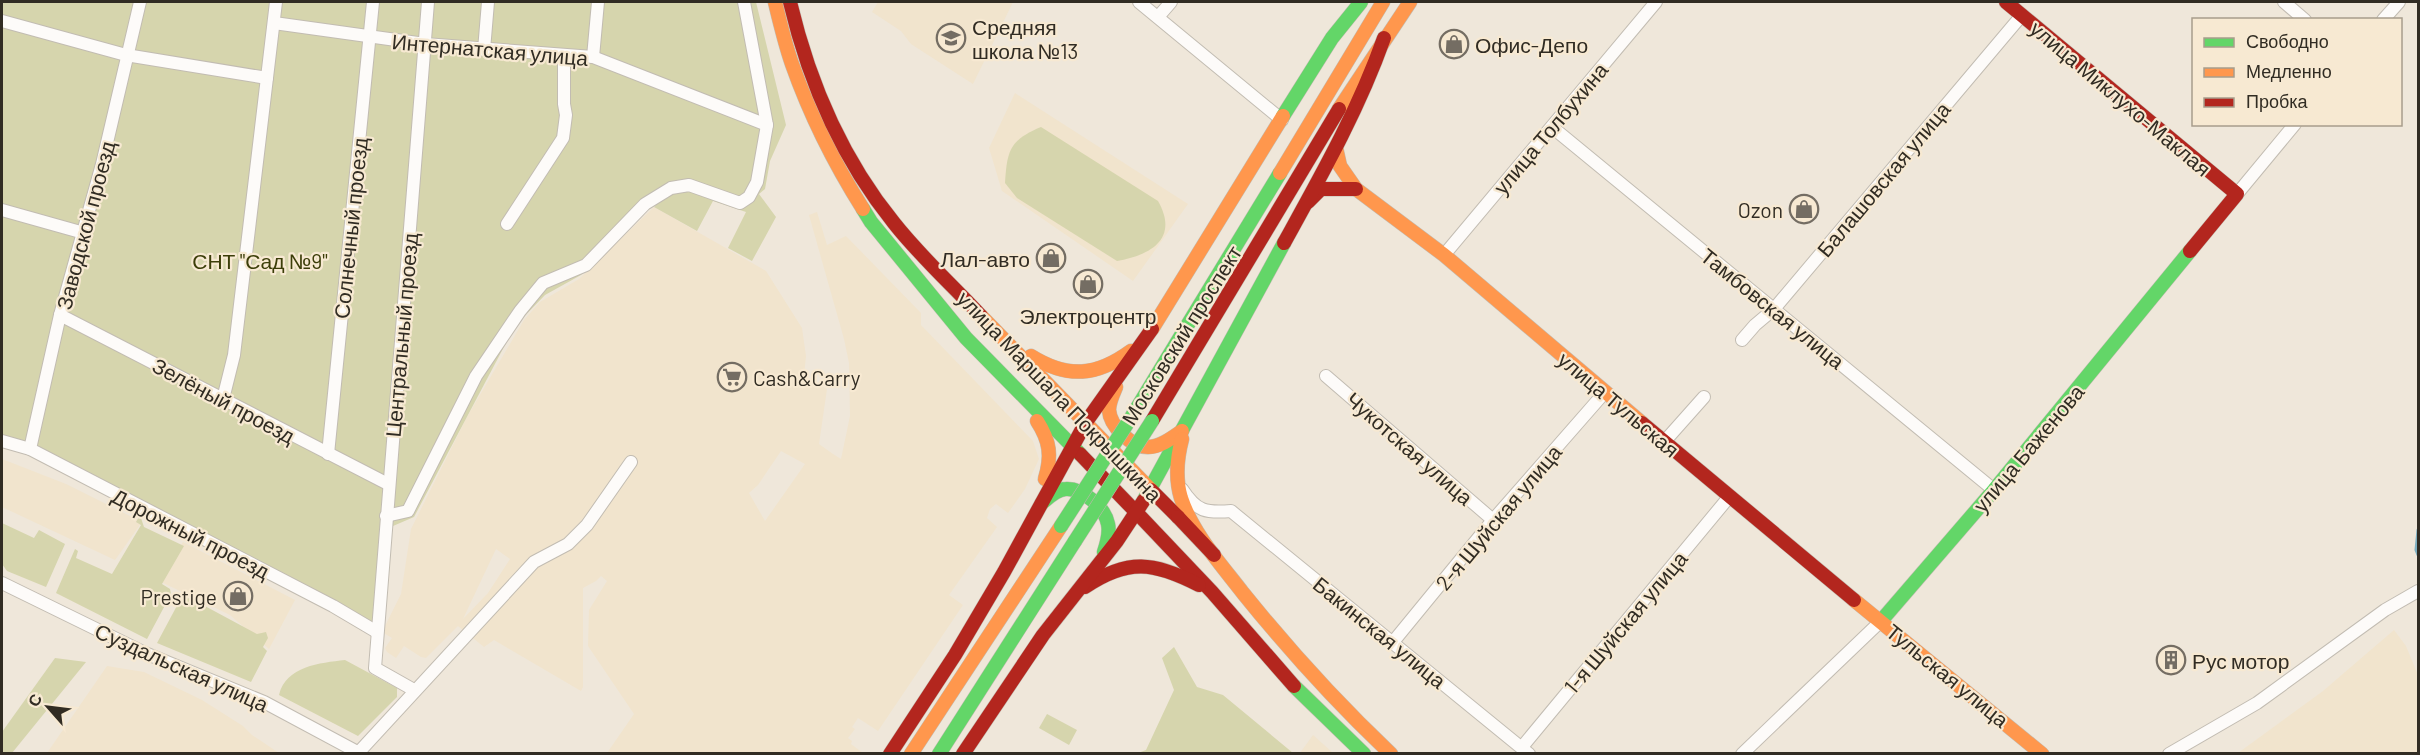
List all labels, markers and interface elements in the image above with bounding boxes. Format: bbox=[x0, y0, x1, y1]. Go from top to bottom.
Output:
place label: Средняя школа №13 bbox=[972, 14, 1078, 63]
street label: улица Миклухо-Маклая bbox=[2026, 15, 2216, 181]
legend bbox=[2192, 18, 2402, 126]
school or university icon: Средняя школа №13 bbox=[935, 22, 967, 54]
street label: Интернатская улица bbox=[391, 28, 589, 70]
shop icon: Офис-Депо bbox=[1438, 28, 1470, 60]
text: Свободно bbox=[2246, 30, 2329, 52]
place label: Офис-Депо bbox=[1475, 32, 1588, 57]
street label: улица Толбухина bbox=[1488, 57, 1613, 199]
text: Медленно bbox=[2246, 60, 2332, 82]
text: Пробка bbox=[2246, 90, 2309, 112]
street label: Балашовская улица bbox=[1811, 96, 1955, 261]
street label: Солнечный проезд bbox=[328, 136, 372, 320]
street label: Заводской проезд bbox=[50, 138, 120, 312]
shop icon: Ozon bbox=[1788, 193, 1820, 225]
place label: Ozon bbox=[1738, 197, 1783, 222]
street label: Центральный проезд bbox=[380, 232, 422, 438]
street label: Московский проспект bbox=[1116, 240, 1247, 429]
shop icon: Лал-авто bbox=[1035, 242, 1067, 274]
street label: Тамбовская улица bbox=[1696, 242, 1850, 374]
place label: Лал-авто bbox=[941, 246, 1030, 271]
park label: СНТ "Сад №9" bbox=[192, 248, 328, 273]
shop icon: Электроцентр bbox=[1072, 268, 1104, 300]
street label: улица Маршала Покрышкина bbox=[953, 285, 1168, 507]
place label: Электроцентр bbox=[1019, 303, 1157, 328]
street label: улица Тульская bbox=[1554, 346, 1684, 462]
street label: Зелёный проезд bbox=[149, 352, 299, 448]
supermarket icon: Cash&Carry bbox=[716, 361, 748, 393]
place label: Cash&Carry bbox=[753, 365, 861, 390]
street label: улица Баженова bbox=[1967, 379, 2089, 517]
street label: Чукотская улица bbox=[1342, 386, 1479, 510]
street label: 2-я Шуйская улица bbox=[1430, 439, 1566, 595]
street label: Дорожный проезд bbox=[108, 483, 274, 583]
street label: 1-я Шуйская улица bbox=[1558, 546, 1692, 698]
street label: Бакинская улица bbox=[1309, 571, 1451, 693]
shop icon: Prestige bbox=[222, 580, 254, 612]
place label: Prestige bbox=[141, 584, 217, 609]
street label: Суздальская улица bbox=[91, 618, 273, 717]
street label: Тульская улица bbox=[1882, 618, 2014, 732]
building icon: Рус мотор bbox=[2155, 644, 2187, 676]
place label: Рус мотор bbox=[2192, 648, 2289, 673]
north arrow bbox=[18, 677, 78, 737]
text: С bbox=[23, 690, 46, 709]

